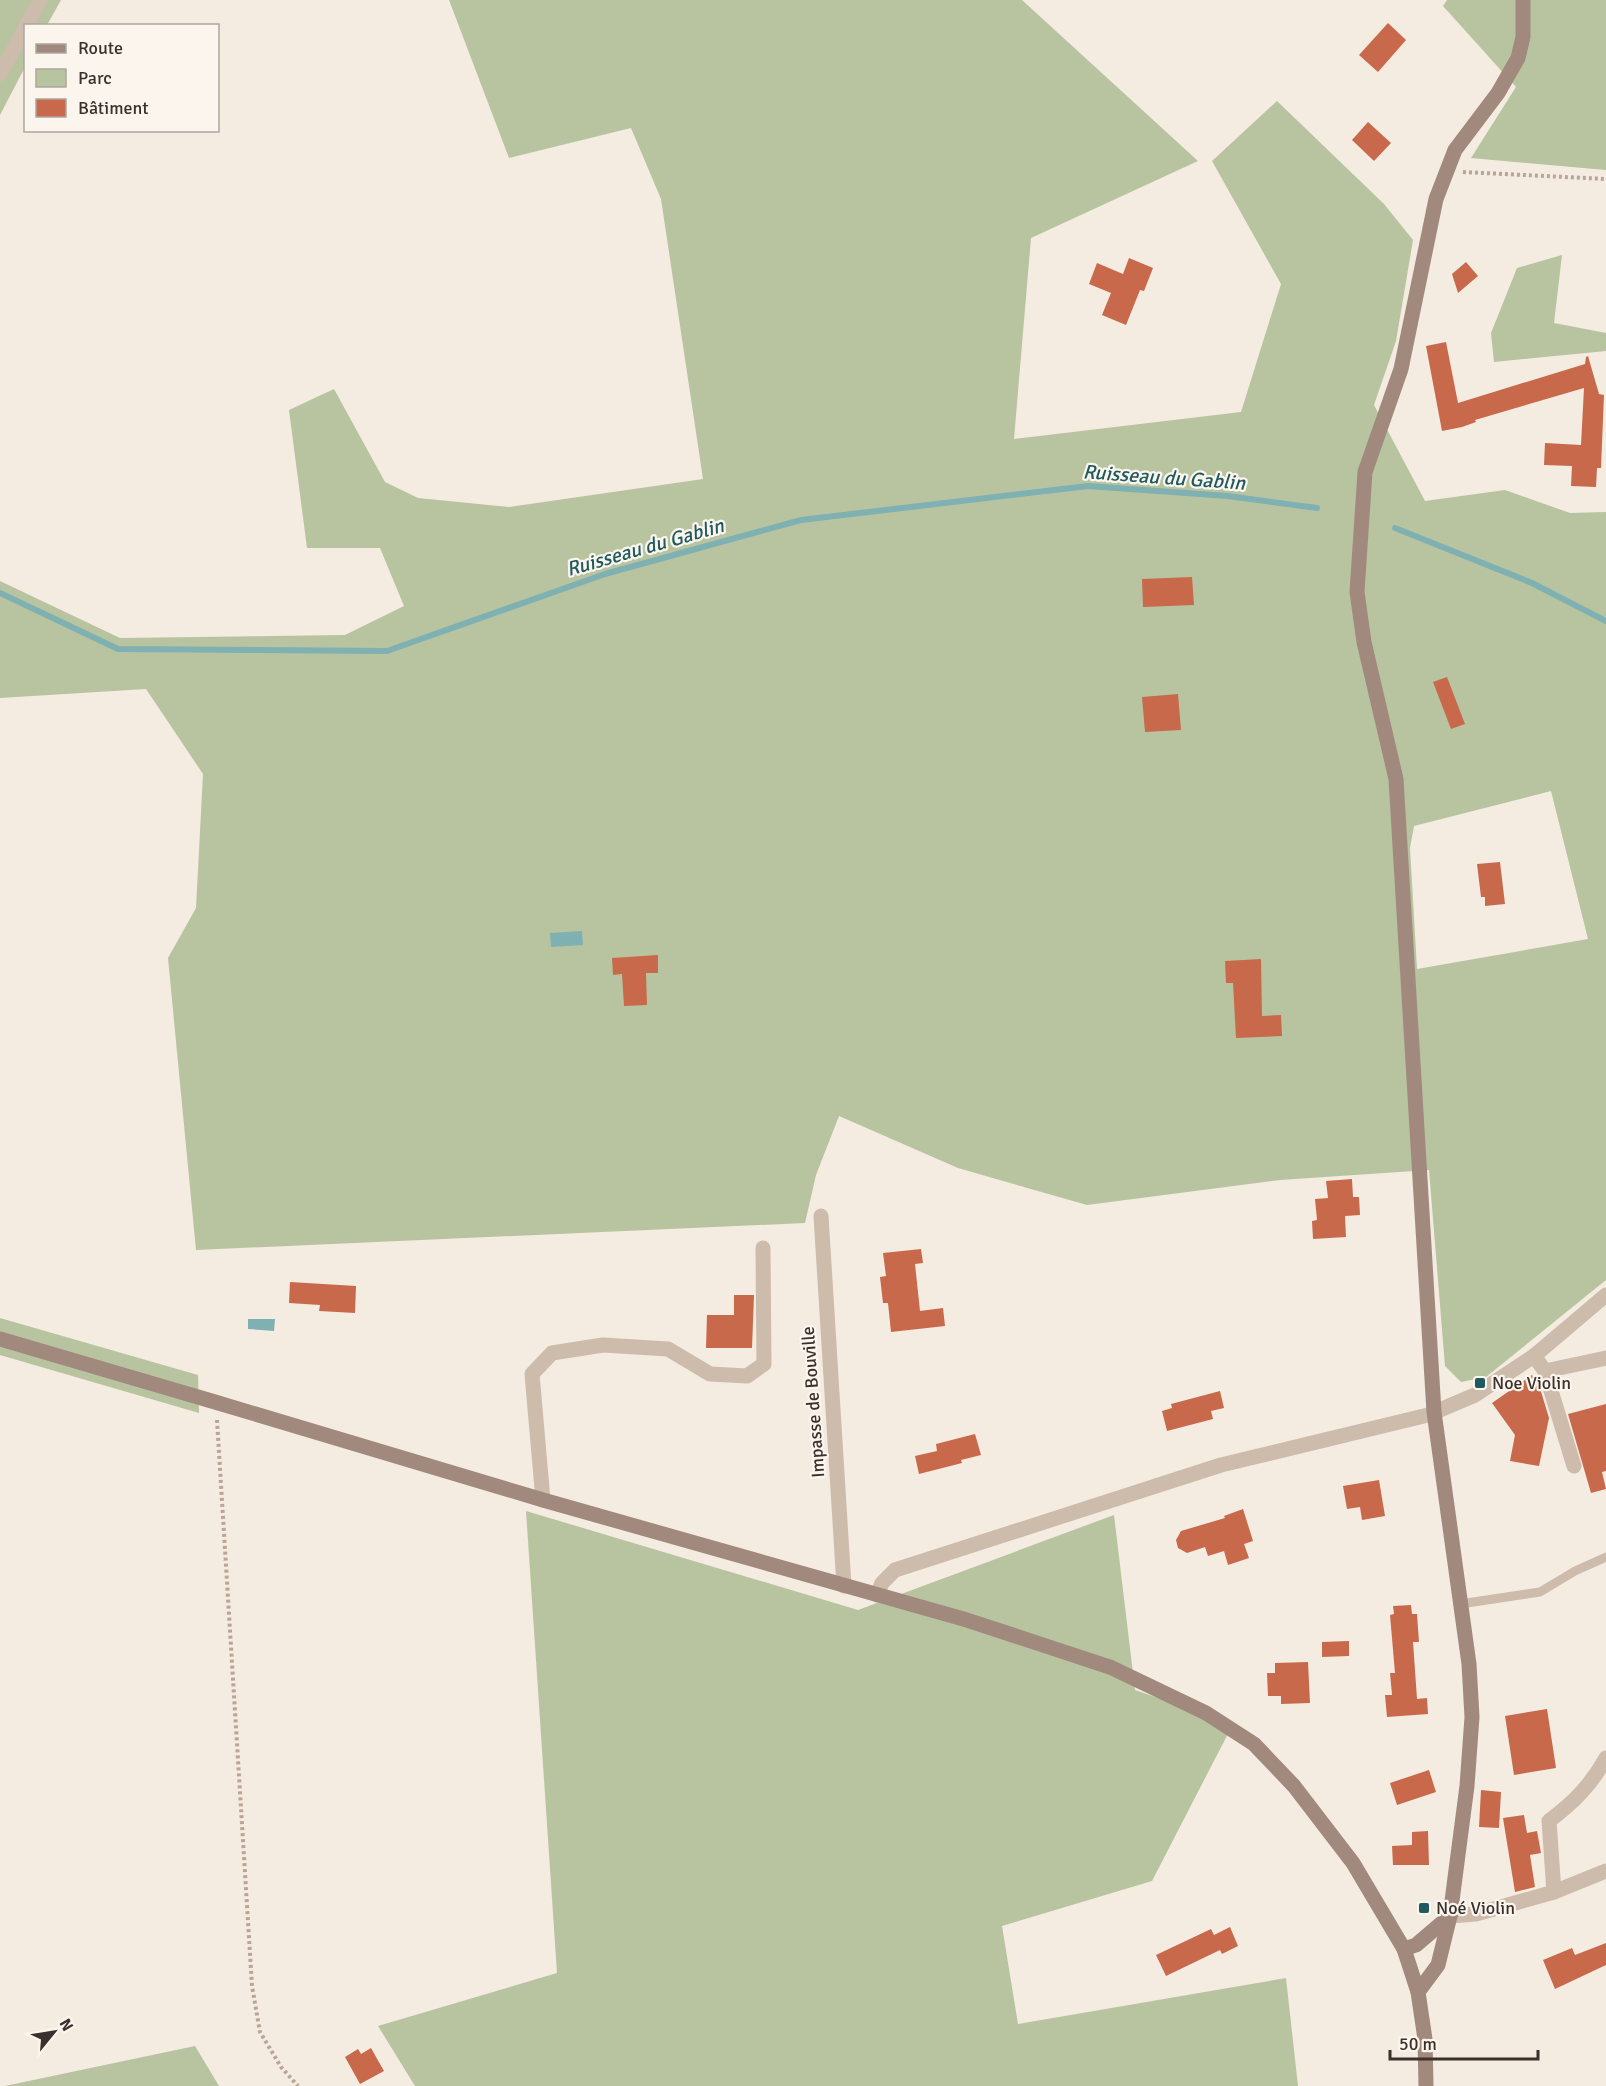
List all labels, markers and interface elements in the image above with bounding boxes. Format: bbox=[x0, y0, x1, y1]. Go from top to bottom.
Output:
legend bbox=[24, 24, 219, 132]
text: Route bbox=[78, 37, 123, 59]
text: Parc bbox=[78, 67, 112, 89]
text: Bâtiment bbox=[78, 97, 149, 119]
water label: Ruisseau du Gablin bbox=[1082, 459, 1247, 496]
water label: Ruisseau du Gablin bbox=[564, 513, 728, 582]
street label: Impasse de Bouville bbox=[797, 1326, 829, 1478]
place label: Noe Violin bbox=[1492, 1372, 1571, 1394]
marker: Noe Violin bbox=[1473, 1376, 1487, 1390]
place label: Noé Violin bbox=[1436, 1897, 1515, 1919]
marker: Noé Violin bbox=[1417, 1901, 1431, 1915]
north arrow bbox=[24, 2002, 84, 2062]
text: N bbox=[55, 2015, 78, 2035]
scale bar bbox=[1390, 2023, 1538, 2061]
text: 50 m bbox=[1399, 2033, 1437, 2055]

